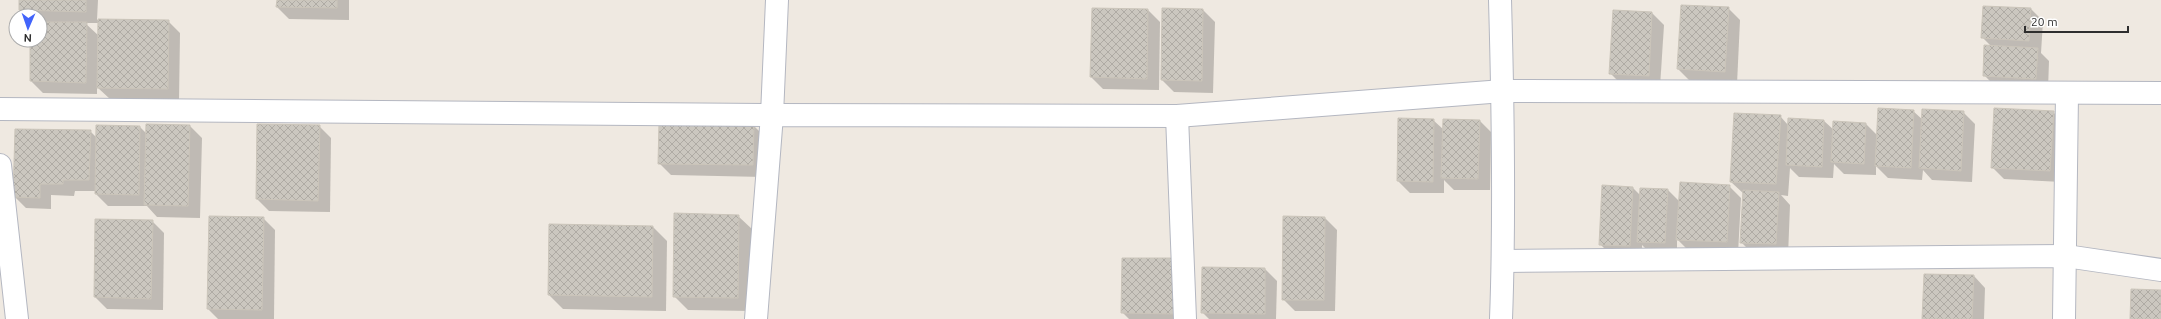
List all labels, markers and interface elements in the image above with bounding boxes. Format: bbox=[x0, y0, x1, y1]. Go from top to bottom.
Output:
north arrow bbox=[8, 8, 48, 48]
scale bar bbox=[2025, 8, 2128, 34]
text: 20 m bbox=[2031, 15, 2058, 28]
text: N bbox=[23, 32, 32, 44]

